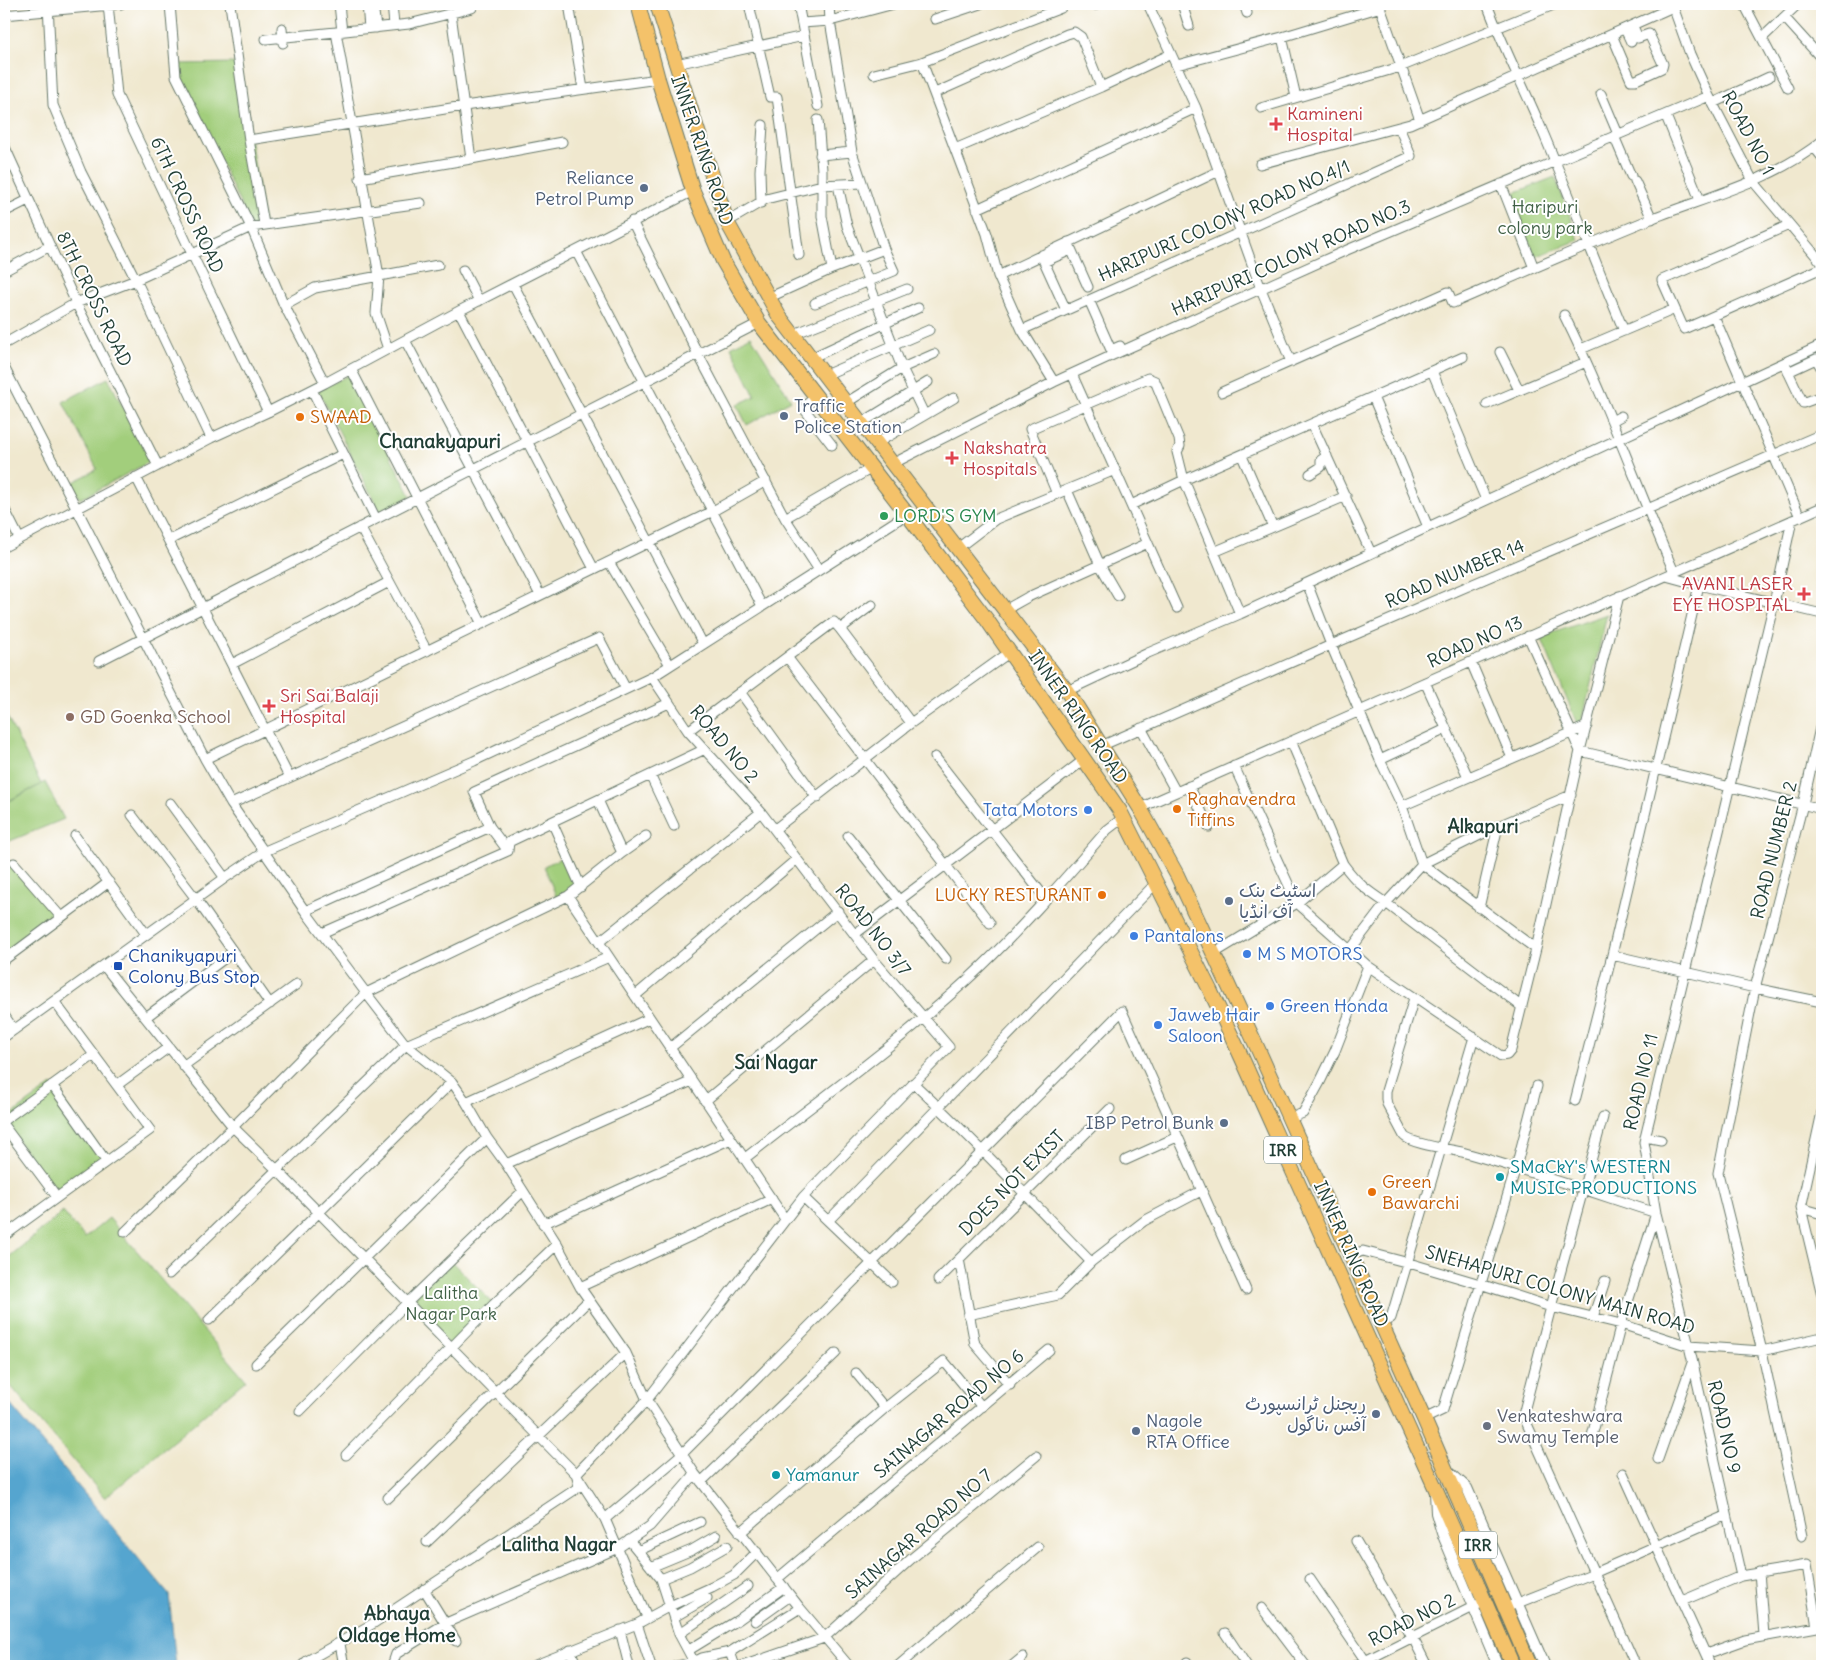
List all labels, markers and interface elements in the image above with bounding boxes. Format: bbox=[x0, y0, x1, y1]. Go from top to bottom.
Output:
street label: INNER RING ROAD bbox=[666, 72, 739, 228]
street label: ROAD NO 1 bbox=[1717, 87, 1780, 179]
place label: Kamineni Hospital bbox=[1287, 102, 1363, 146]
marker: Kamineni Hospital bbox=[1269, 117, 1283, 131]
street label: 6TH CROSS ROAD bbox=[146, 133, 229, 277]
street label: HARIPURI COLONY ROAD NO.4/1 bbox=[1094, 155, 1353, 287]
place label: Reliance Petrol Pump bbox=[535, 166, 634, 210]
marker: Reliance Petrol Pump bbox=[638, 182, 650, 194]
street label: HARIPURI COLONY ROAD NO.3 bbox=[1168, 194, 1414, 321]
park label: Haripuri colony park bbox=[1497, 195, 1593, 239]
street label: 8TH CROSS ROAD bbox=[52, 227, 137, 370]
place label: Traffic Police Station bbox=[794, 394, 902, 438]
place label: SWAAD bbox=[310, 405, 372, 428]
marker: Traffic Police Station bbox=[778, 410, 790, 422]
marker: SWAAD bbox=[294, 411, 306, 423]
district label: Chanakyapuri bbox=[379, 429, 501, 453]
place label: Nakshatra Hospitals bbox=[963, 436, 1047, 480]
marker: Nakshatra Hospitals bbox=[945, 451, 959, 465]
place label: LORD'S GYM bbox=[894, 504, 997, 527]
marker: LORD'S GYM bbox=[878, 510, 890, 522]
street label: ROAD NUMBER 14 bbox=[1382, 534, 1528, 613]
place label: AVANI LASER EYE HOSPITAL bbox=[1672, 572, 1793, 616]
marker: AVANI LASER EYE HOSPITAL bbox=[1797, 587, 1811, 601]
street label: ROAD NO 13 bbox=[1424, 610, 1526, 673]
street label: INNER RING ROAD bbox=[1024, 646, 1133, 788]
place label: Sri Sai Balaji Hospital bbox=[280, 684, 379, 728]
marker: Sri Sai Balaji Hospital bbox=[262, 699, 276, 713]
street label: ROAD NO 2 bbox=[685, 700, 764, 787]
place label: GD Goenka School bbox=[80, 705, 231, 728]
marker: GD Goenka School bbox=[64, 711, 76, 723]
street label: ROAD NUMBER 2 bbox=[1745, 778, 1802, 921]
place label: Raghavendra Tiffins bbox=[1187, 787, 1296, 831]
place label: Tata Motors bbox=[983, 798, 1078, 821]
marker: Raghavendra Tiffins bbox=[1171, 803, 1183, 815]
marker: Tata Motors bbox=[1082, 804, 1094, 816]
district label: Alkapuri bbox=[1448, 814, 1518, 838]
street label: ROAD NO 3/7 bbox=[830, 879, 916, 980]
place label: اسٹیٹ بنک آف انڈیا bbox=[1239, 879, 1316, 923]
place label: LUCKY RESTURANT bbox=[935, 883, 1092, 906]
marker: LUCKY RESTURANT bbox=[1096, 889, 1108, 901]
marker: اسٹیٹ بنک آف انڈیا bbox=[1223, 895, 1235, 907]
place label: Pantalons bbox=[1144, 924, 1224, 947]
marker: Pantalons bbox=[1128, 930, 1140, 942]
place label: M S MOTORS bbox=[1257, 942, 1362, 965]
place label: Chanikyapuri Colony Bus Stop bbox=[128, 944, 260, 988]
marker: M S MOTORS bbox=[1241, 948, 1253, 960]
marker: Chanikyapuri Colony Bus Stop bbox=[112, 960, 124, 972]
place label: Green Honda bbox=[1280, 994, 1388, 1017]
marker: Green Honda bbox=[1264, 1000, 1276, 1012]
place label: Jaweb Hair Saloon bbox=[1168, 1003, 1261, 1047]
marker: Jaweb Hair Saloon bbox=[1152, 1019, 1164, 1031]
street label: ROAD NO 11 bbox=[1618, 1031, 1663, 1133]
district label: Sai Nagar bbox=[734, 1050, 818, 1074]
place label: IBP Petrol Bunk bbox=[1086, 1111, 1214, 1134]
marker: IBP Petrol Bunk bbox=[1218, 1117, 1230, 1129]
street label: DOES NOT EXIST bbox=[954, 1125, 1069, 1240]
road number: IRR bbox=[1264, 1136, 1302, 1164]
place label: SMaCkY's WESTERN MUSIC PRODUCTIONS bbox=[1510, 1155, 1697, 1199]
place label: Green Bawarchi bbox=[1382, 1170, 1459, 1214]
marker: SMaCkY's WESTERN MUSIC PRODUCTIONS bbox=[1494, 1171, 1506, 1183]
street label: INNER RING ROAD bbox=[1309, 1177, 1394, 1330]
marker: Green Bawarchi bbox=[1366, 1186, 1378, 1198]
street label: SNEHAPURI COLONY MAIN ROAD bbox=[1423, 1240, 1698, 1339]
park label: Lalitha Nagar Park bbox=[405, 1281, 497, 1325]
street label: SAINAGAR ROAD NO 6 bbox=[869, 1344, 1028, 1483]
street label: ROAD NO 9 bbox=[1703, 1378, 1746, 1476]
place label: ریجنل ٹرانسپورٹ آفس ،ناگول bbox=[1245, 1392, 1368, 1436]
place label: Venkateshwara Swamy Temple bbox=[1497, 1404, 1623, 1448]
marker: ریجنل ٹرانسپورٹ آفس ،ناگول bbox=[1370, 1408, 1382, 1420]
place label: Nagole RTA Office bbox=[1146, 1409, 1230, 1453]
marker: Venkateshwara Swamy Temple bbox=[1481, 1420, 1493, 1432]
marker: Nagole RTA Office bbox=[1130, 1425, 1142, 1437]
place label: Yamanur bbox=[786, 1463, 860, 1486]
street label: SAINAGAR ROAD NO 7 bbox=[841, 1463, 997, 1604]
marker: Yamanur bbox=[770, 1469, 782, 1481]
district label: Lalitha Nagar bbox=[501, 1532, 617, 1556]
road number: IRR bbox=[1459, 1532, 1497, 1558]
street label: ROAD NO 2 bbox=[1364, 1588, 1459, 1651]
district label: Abhaya Oldage Home bbox=[338, 1601, 456, 1647]

